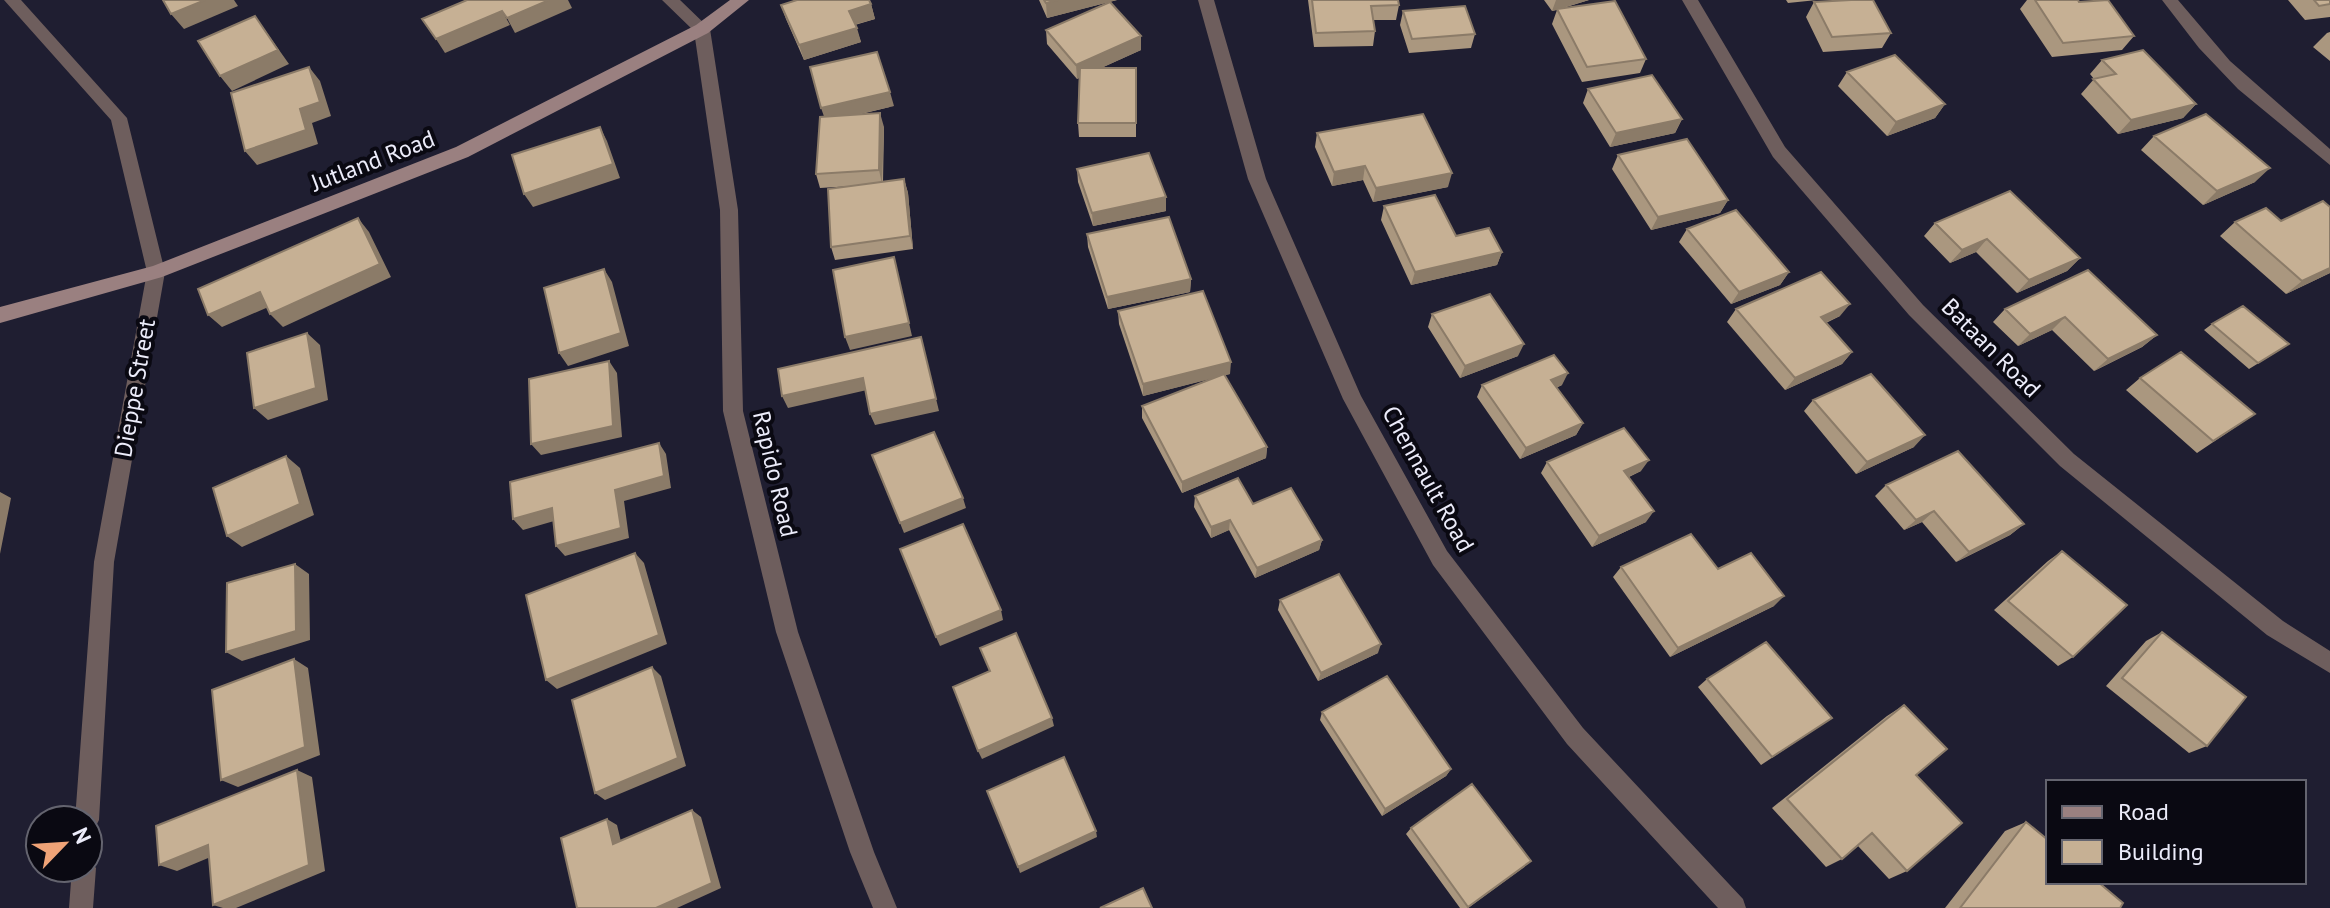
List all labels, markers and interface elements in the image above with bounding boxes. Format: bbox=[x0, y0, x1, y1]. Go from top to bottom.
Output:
street label: Jutland Road bbox=[306, 123, 439, 199]
street label: Bataan Road bbox=[1935, 291, 2048, 404]
street label: Dieppe Street bbox=[107, 316, 162, 460]
street label: Chennault Road bbox=[1375, 400, 1481, 557]
street label: Rapido Road bbox=[746, 408, 805, 540]
legend bbox=[2046, 780, 2306, 884]
text: Road bbox=[2118, 796, 2169, 827]
north arrow bbox=[24, 804, 104, 884]
text: N bbox=[66, 823, 98, 848]
text: Building bbox=[2118, 836, 2204, 867]

